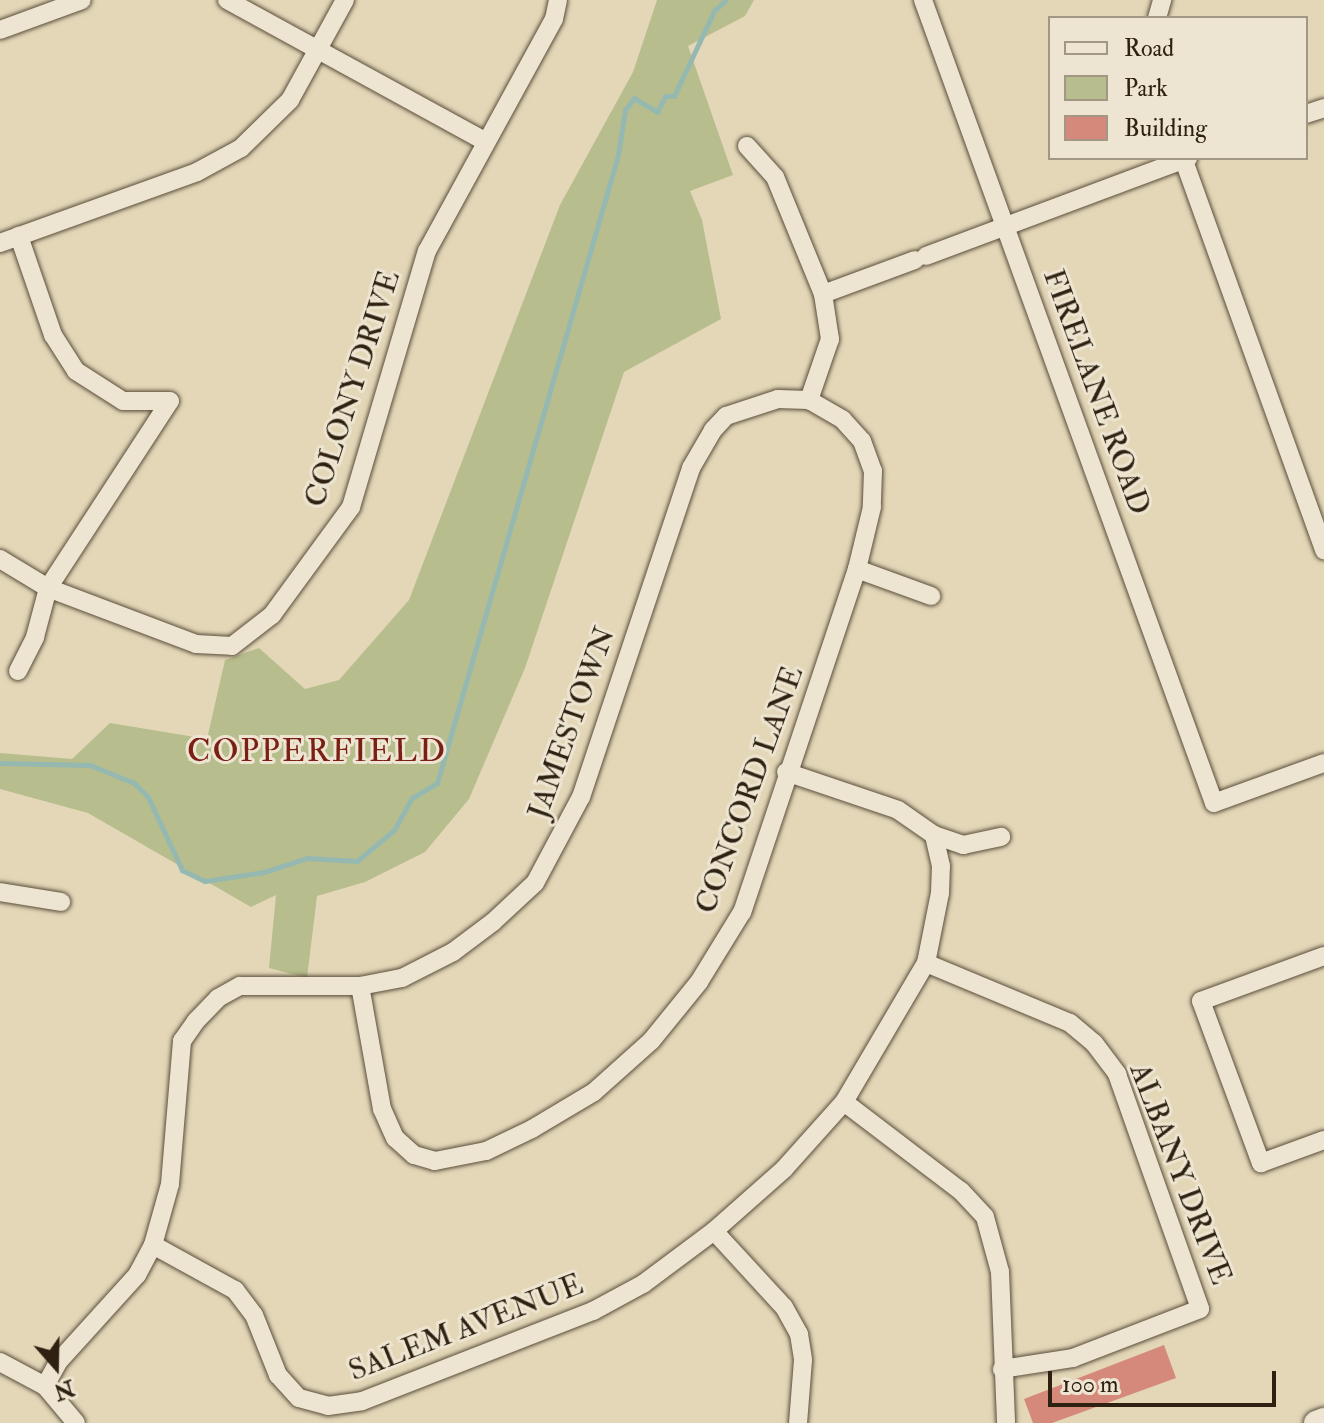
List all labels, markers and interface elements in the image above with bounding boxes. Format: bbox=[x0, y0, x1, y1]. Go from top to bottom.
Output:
legend bbox=[1048, 16, 1308, 160]
text: Road bbox=[1124, 33, 1174, 64]
text: Park bbox=[1124, 73, 1168, 104]
text: Building bbox=[1124, 113, 1207, 144]
street label: FIRELANE ROAD bbox=[1035, 264, 1157, 520]
street label: COLONY DRIVE bbox=[298, 266, 408, 512]
street label: JAMESTOWN bbox=[521, 622, 623, 824]
street label: CONCORD LANE bbox=[689, 661, 811, 919]
district label: COPPERFIELD bbox=[187, 732, 447, 770]
street label: ALBANY DRIVE bbox=[1121, 1058, 1239, 1290]
street label: SALEM AVENUE bbox=[344, 1267, 588, 1389]
north arrow bbox=[16, 1327, 96, 1407]
scale bar bbox=[1052, 1355, 1280, 1405]
text: 100 m bbox=[1062, 1369, 1119, 1400]
text: N bbox=[50, 1373, 78, 1406]

